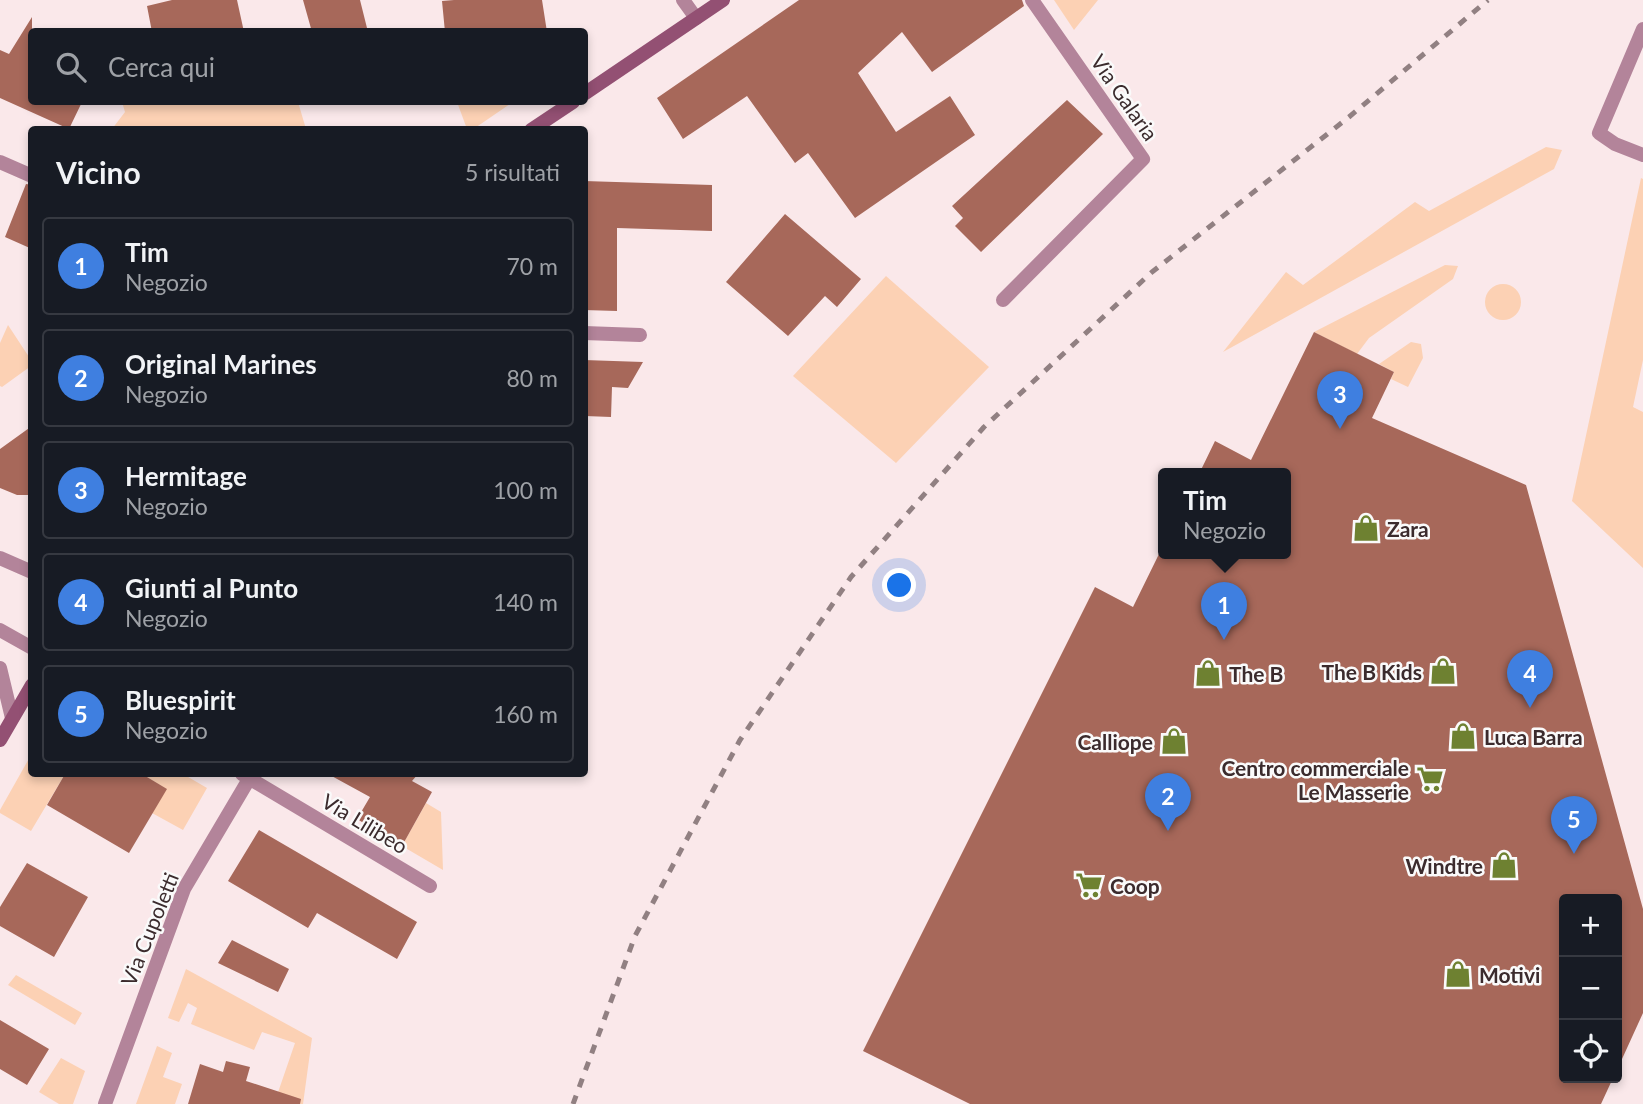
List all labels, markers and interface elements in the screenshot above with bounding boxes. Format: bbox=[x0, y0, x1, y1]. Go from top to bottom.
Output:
search box bbox=[28, 28, 588, 105]
icon: search bbox=[52, 48, 90, 86]
street label: Via Galaria bbox=[1086, 49, 1164, 145]
text: Cerca qui bbox=[108, 51, 215, 83]
text: Vicino bbox=[56, 154, 141, 190]
text: 5 risultati bbox=[465, 158, 560, 186]
text: Tim bbox=[125, 236, 169, 268]
text: 1 bbox=[74, 252, 88, 280]
text: 70 m bbox=[507, 252, 558, 280]
text: Negozio bbox=[125, 268, 208, 296]
text: Original Marines bbox=[125, 348, 317, 380]
text: 2 bbox=[74, 364, 88, 392]
text: 80 m bbox=[507, 364, 558, 392]
pin: 3 bbox=[1317, 371, 1363, 429]
text: Negozio bbox=[125, 380, 208, 408]
text: Hermitage bbox=[125, 460, 247, 492]
popup bbox=[1158, 468, 1291, 559]
text: 3 bbox=[74, 476, 88, 504]
text: 100 m bbox=[493, 476, 558, 504]
text: Tim bbox=[1183, 484, 1227, 516]
text: Negozio bbox=[125, 492, 208, 520]
shop icon: Zara bbox=[1351, 513, 1381, 543]
text: Negozio bbox=[1183, 516, 1266, 544]
place label: Zara bbox=[1387, 516, 1429, 541]
your location bbox=[882, 568, 916, 602]
text: Giunti al Punto bbox=[125, 572, 298, 604]
pin: 1 bbox=[1201, 582, 1247, 640]
text: 4 bbox=[74, 588, 88, 616]
text: 140 m bbox=[493, 588, 558, 616]
text: Negozio bbox=[125, 604, 208, 632]
pin: 4 bbox=[1507, 650, 1553, 708]
shop icon: The B Kids bbox=[1428, 656, 1458, 686]
shop icon: The B bbox=[1193, 658, 1223, 688]
place label: The B Kids bbox=[1322, 659, 1422, 684]
place label: The B bbox=[1229, 661, 1283, 686]
text: Bluespirit bbox=[125, 684, 236, 716]
text: 5 bbox=[74, 700, 88, 728]
text: 160 m bbox=[493, 700, 558, 728]
text: Negozio bbox=[125, 716, 208, 744]
shop icon: Luca Barra bbox=[1448, 721, 1478, 751]
place label: Luca Barra bbox=[1484, 724, 1583, 749]
shop icon: Calliope bbox=[1159, 726, 1189, 756]
place label: Calliope bbox=[1077, 729, 1153, 754]
place label: Centro commerciale Le Masserie bbox=[1221, 755, 1409, 804]
supermarket icon: Centro commerciale Le Masserie bbox=[1415, 764, 1445, 794]
pin: 2 bbox=[1145, 773, 1191, 831]
street label: Via Lilibeo bbox=[318, 788, 413, 858]
pin: 5 bbox=[1551, 796, 1597, 854]
shop icon: Windtre bbox=[1489, 850, 1519, 880]
place label: Windtre bbox=[1405, 853, 1483, 878]
street label: Via Cupoletti bbox=[115, 869, 183, 989]
supermarket icon: Coop bbox=[1074, 870, 1104, 900]
place label: Coop bbox=[1110, 873, 1160, 898]
map controls bbox=[1559, 894, 1622, 1083]
button: + bbox=[1559, 894, 1622, 957]
button: − bbox=[1559, 957, 1622, 1020]
shop icon: Motivi bbox=[1443, 959, 1473, 989]
place label: Motivi bbox=[1479, 962, 1540, 987]
button: locate bbox=[1559, 1020, 1622, 1083]

